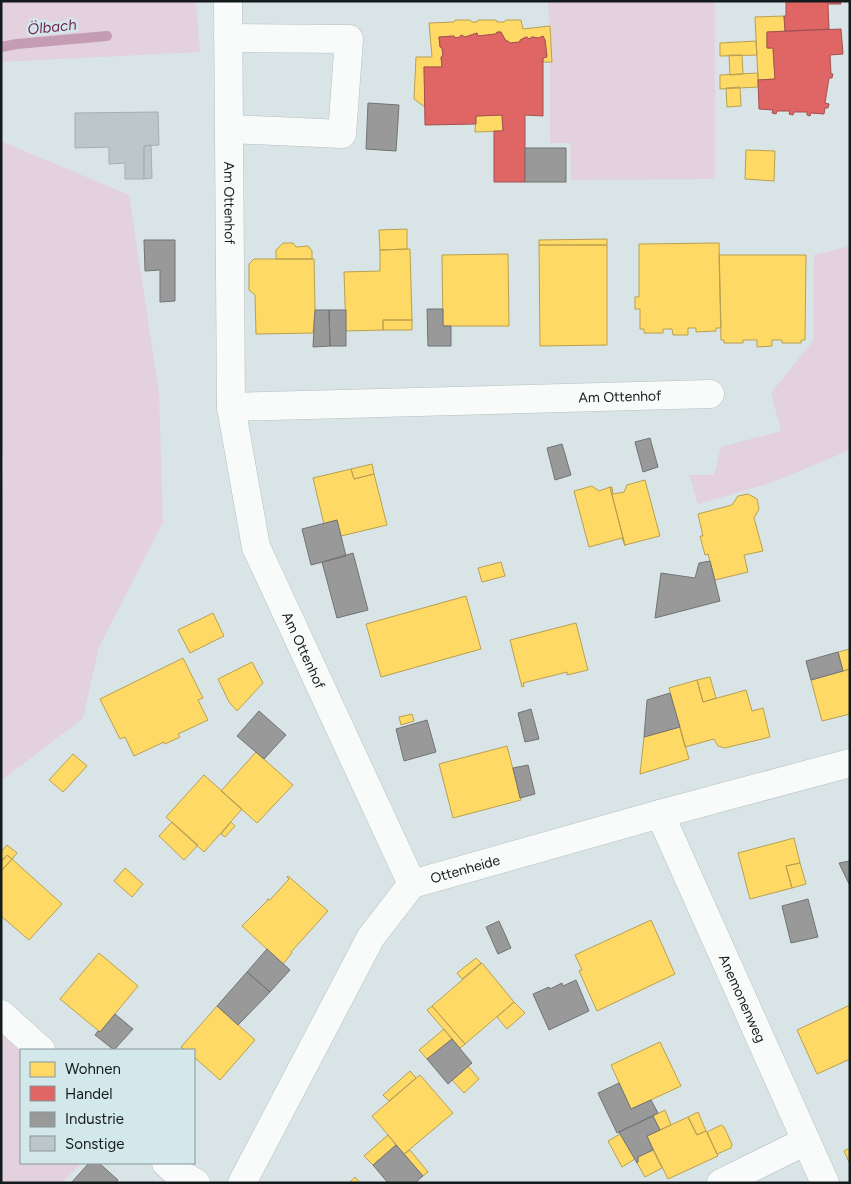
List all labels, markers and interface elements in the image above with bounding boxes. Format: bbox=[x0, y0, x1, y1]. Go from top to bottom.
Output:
water label: Ölbach bbox=[27, 15, 77, 39]
street label: Am Ottenhof bbox=[221, 161, 238, 245]
street label: Am Ottenhof bbox=[578, 387, 662, 406]
street label: Am Ottenhof bbox=[279, 609, 329, 692]
street label: Ottenheide bbox=[428, 851, 502, 887]
street label: Anemonenweg bbox=[715, 952, 770, 1045]
legend bbox=[20, 1049, 195, 1164]
text: Wohnen bbox=[65, 1060, 121, 1078]
text: Handel bbox=[65, 1085, 113, 1103]
text: Industrie bbox=[65, 1110, 124, 1128]
text: Sonstige bbox=[65, 1135, 124, 1153]

